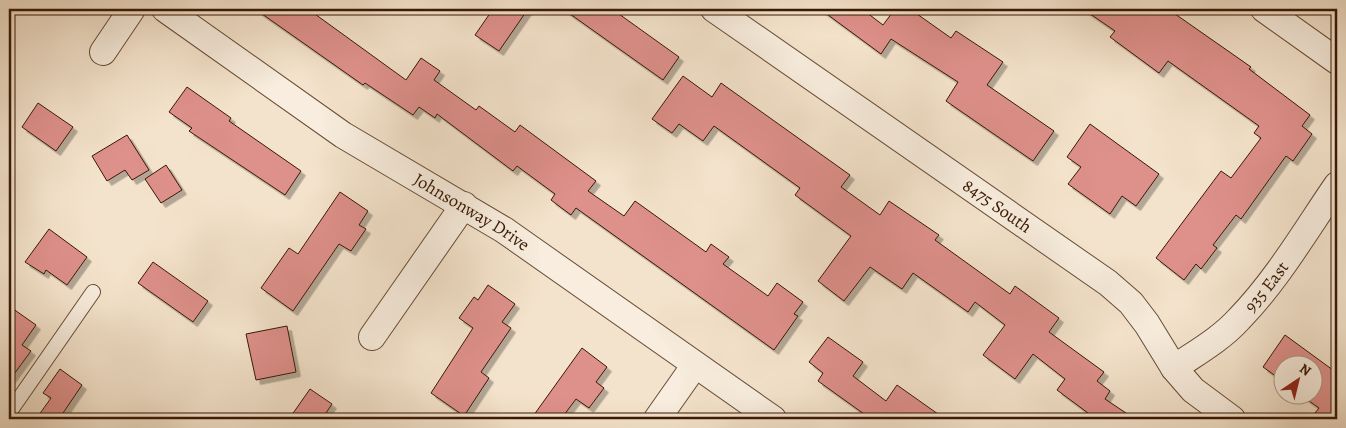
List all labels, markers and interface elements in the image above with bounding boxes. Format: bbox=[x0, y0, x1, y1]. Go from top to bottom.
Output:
street label: Johnsonway Drive bbox=[409, 167, 535, 256]
street label: 8475 South bbox=[958, 173, 1037, 239]
street label: 935 East bbox=[1239, 256, 1294, 318]
north arrow bbox=[1274, 356, 1324, 406]
text: N bbox=[1296, 359, 1315, 380]

